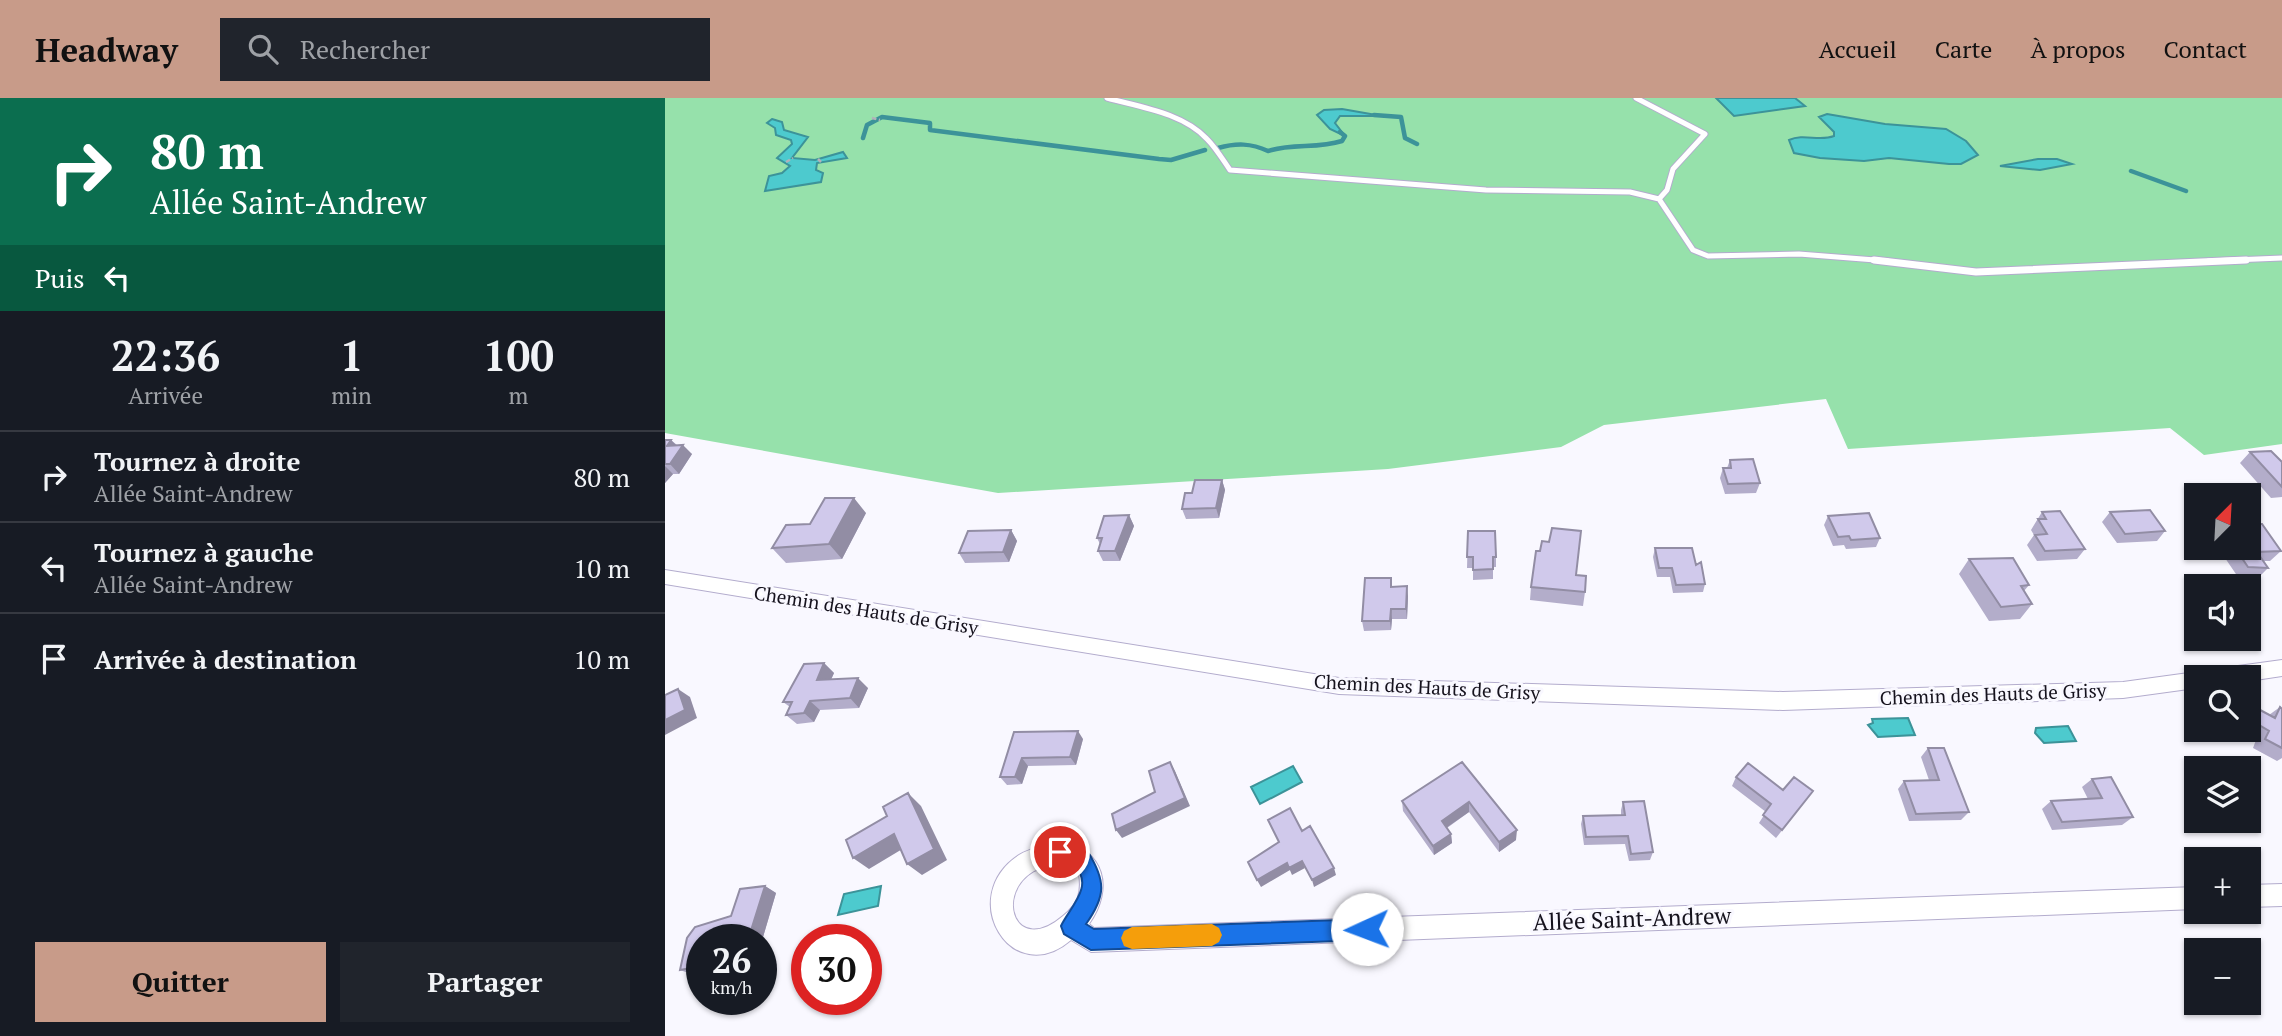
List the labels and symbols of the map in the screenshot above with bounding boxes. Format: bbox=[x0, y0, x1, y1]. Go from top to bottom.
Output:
north arrow bbox=[2184, 483, 2261, 560]
street label: Chemin des Hauts de Grisy bbox=[752, 579, 980, 640]
street label: Chemin des Hauts de Grisy bbox=[1313, 668, 1541, 705]
street label: Chemin des Hauts de Grisy bbox=[1879, 677, 2107, 710]
pin bbox=[1030, 822, 1090, 882]
position arrow bbox=[1330, 892, 1404, 966]
street label: Allée Saint-Andrew bbox=[1532, 900, 1732, 937]
speed limit sign: 30 bbox=[791, 924, 882, 1015]

